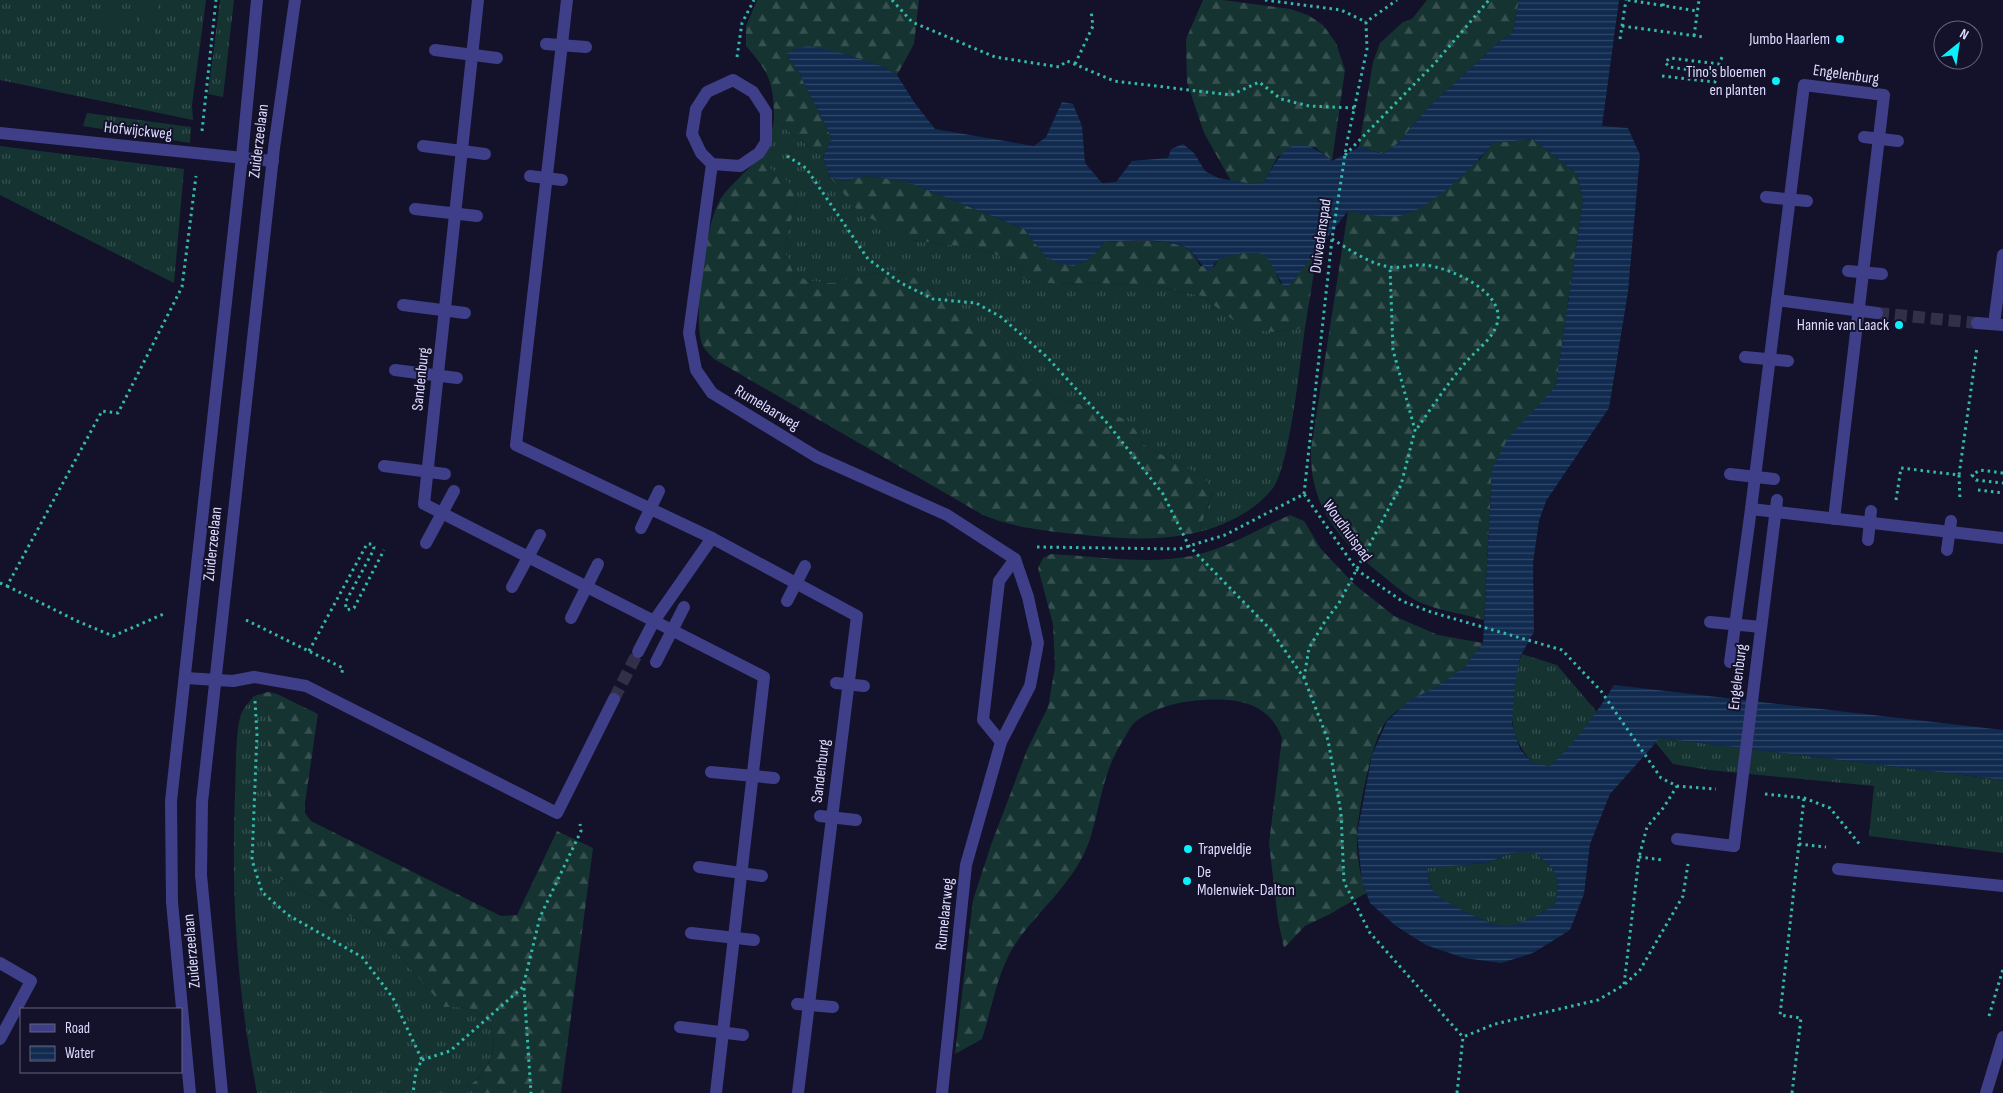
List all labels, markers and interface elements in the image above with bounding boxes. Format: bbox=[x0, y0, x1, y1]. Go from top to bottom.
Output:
north arrow bbox=[1933, 20, 1983, 70]
text: N bbox=[1957, 25, 1972, 43]
place label: Jumbo Haarlem bbox=[1748, 30, 1830, 49]
marker: Jumbo Haarlem bbox=[1834, 33, 1846, 45]
street label: Engelenburg bbox=[1812, 61, 1880, 89]
place label: Tino's bloemen en planten bbox=[1686, 63, 1766, 100]
marker: Tino's bloemen en planten bbox=[1770, 75, 1782, 87]
street label: Zuiderzeelaan bbox=[245, 103, 273, 179]
street label: Hofwijckweg bbox=[103, 118, 173, 144]
street label: Duivedanspad bbox=[1306, 198, 1336, 274]
place label: Hannie van Laack bbox=[1797, 316, 1889, 335]
marker: Hannie van Laack bbox=[1893, 319, 1905, 331]
street label: Sandenburg bbox=[408, 346, 434, 412]
street label: Rumelaarweg bbox=[731, 381, 803, 435]
street label: Woudhuispad bbox=[1318, 496, 1376, 566]
street label: Zuiderzeelaan bbox=[200, 506, 226, 582]
street label: Engelenburg bbox=[1725, 643, 1751, 711]
street label: Sandenburg bbox=[808, 738, 834, 804]
place label: Trapveldje bbox=[1198, 840, 1252, 859]
marker: Trapveldje bbox=[1182, 843, 1194, 855]
place label: De Molenwiek-Dalton bbox=[1197, 863, 1295, 900]
marker: De Molenwiek-Dalton bbox=[1181, 875, 1193, 887]
street label: Rumelaarweg bbox=[932, 877, 958, 951]
street label: Zuiderzeelaan bbox=[179, 913, 205, 989]
legend bbox=[20, 1008, 182, 1073]
text: Road bbox=[65, 1019, 90, 1038]
text: Water bbox=[65, 1044, 96, 1063]

